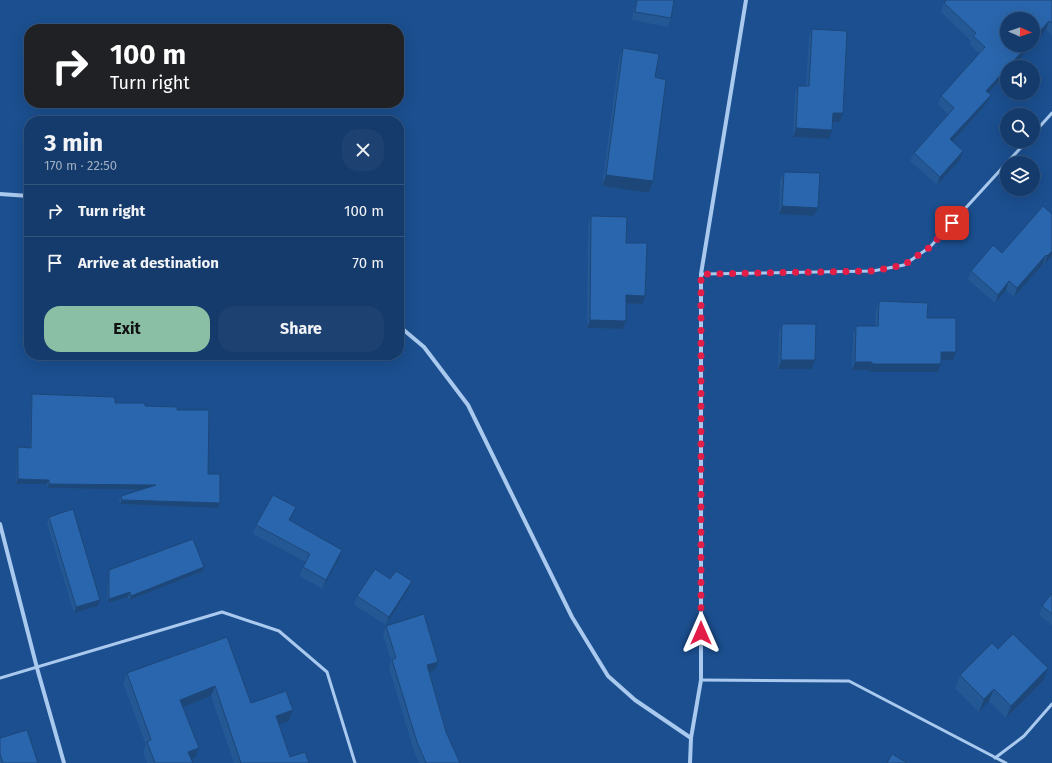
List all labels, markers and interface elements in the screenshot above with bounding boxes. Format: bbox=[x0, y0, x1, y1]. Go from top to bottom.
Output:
north arrow bbox=[1000, 12, 1040, 52]
map controls bbox=[1000, 12, 1040, 196]
text: 100 m bbox=[110, 38, 186, 71]
icon: right bbox=[44, 40, 96, 92]
button: sound bbox=[1000, 60, 1040, 100]
text: Turn right bbox=[110, 72, 190, 94]
button: search bbox=[1000, 108, 1040, 148]
text: 3 min bbox=[44, 129, 103, 157]
button: close bbox=[342, 129, 384, 171]
button: layers bbox=[1000, 156, 1040, 196]
text: 170 m · 22:50 bbox=[44, 158, 117, 173]
icon: right bbox=[44, 200, 66, 222]
text: Turn right bbox=[78, 202, 145, 220]
text: 100 m bbox=[344, 202, 384, 220]
pin bbox=[935, 206, 969, 240]
icon: arrive bbox=[941, 212, 963, 234]
icon: arrive bbox=[44, 252, 66, 274]
text: Arrive at destination bbox=[78, 254, 219, 272]
text: 70 m bbox=[352, 254, 384, 272]
button: Exit bbox=[44, 306, 210, 352]
button: Share bbox=[218, 306, 384, 352]
position arrow bbox=[680, 612, 722, 654]

